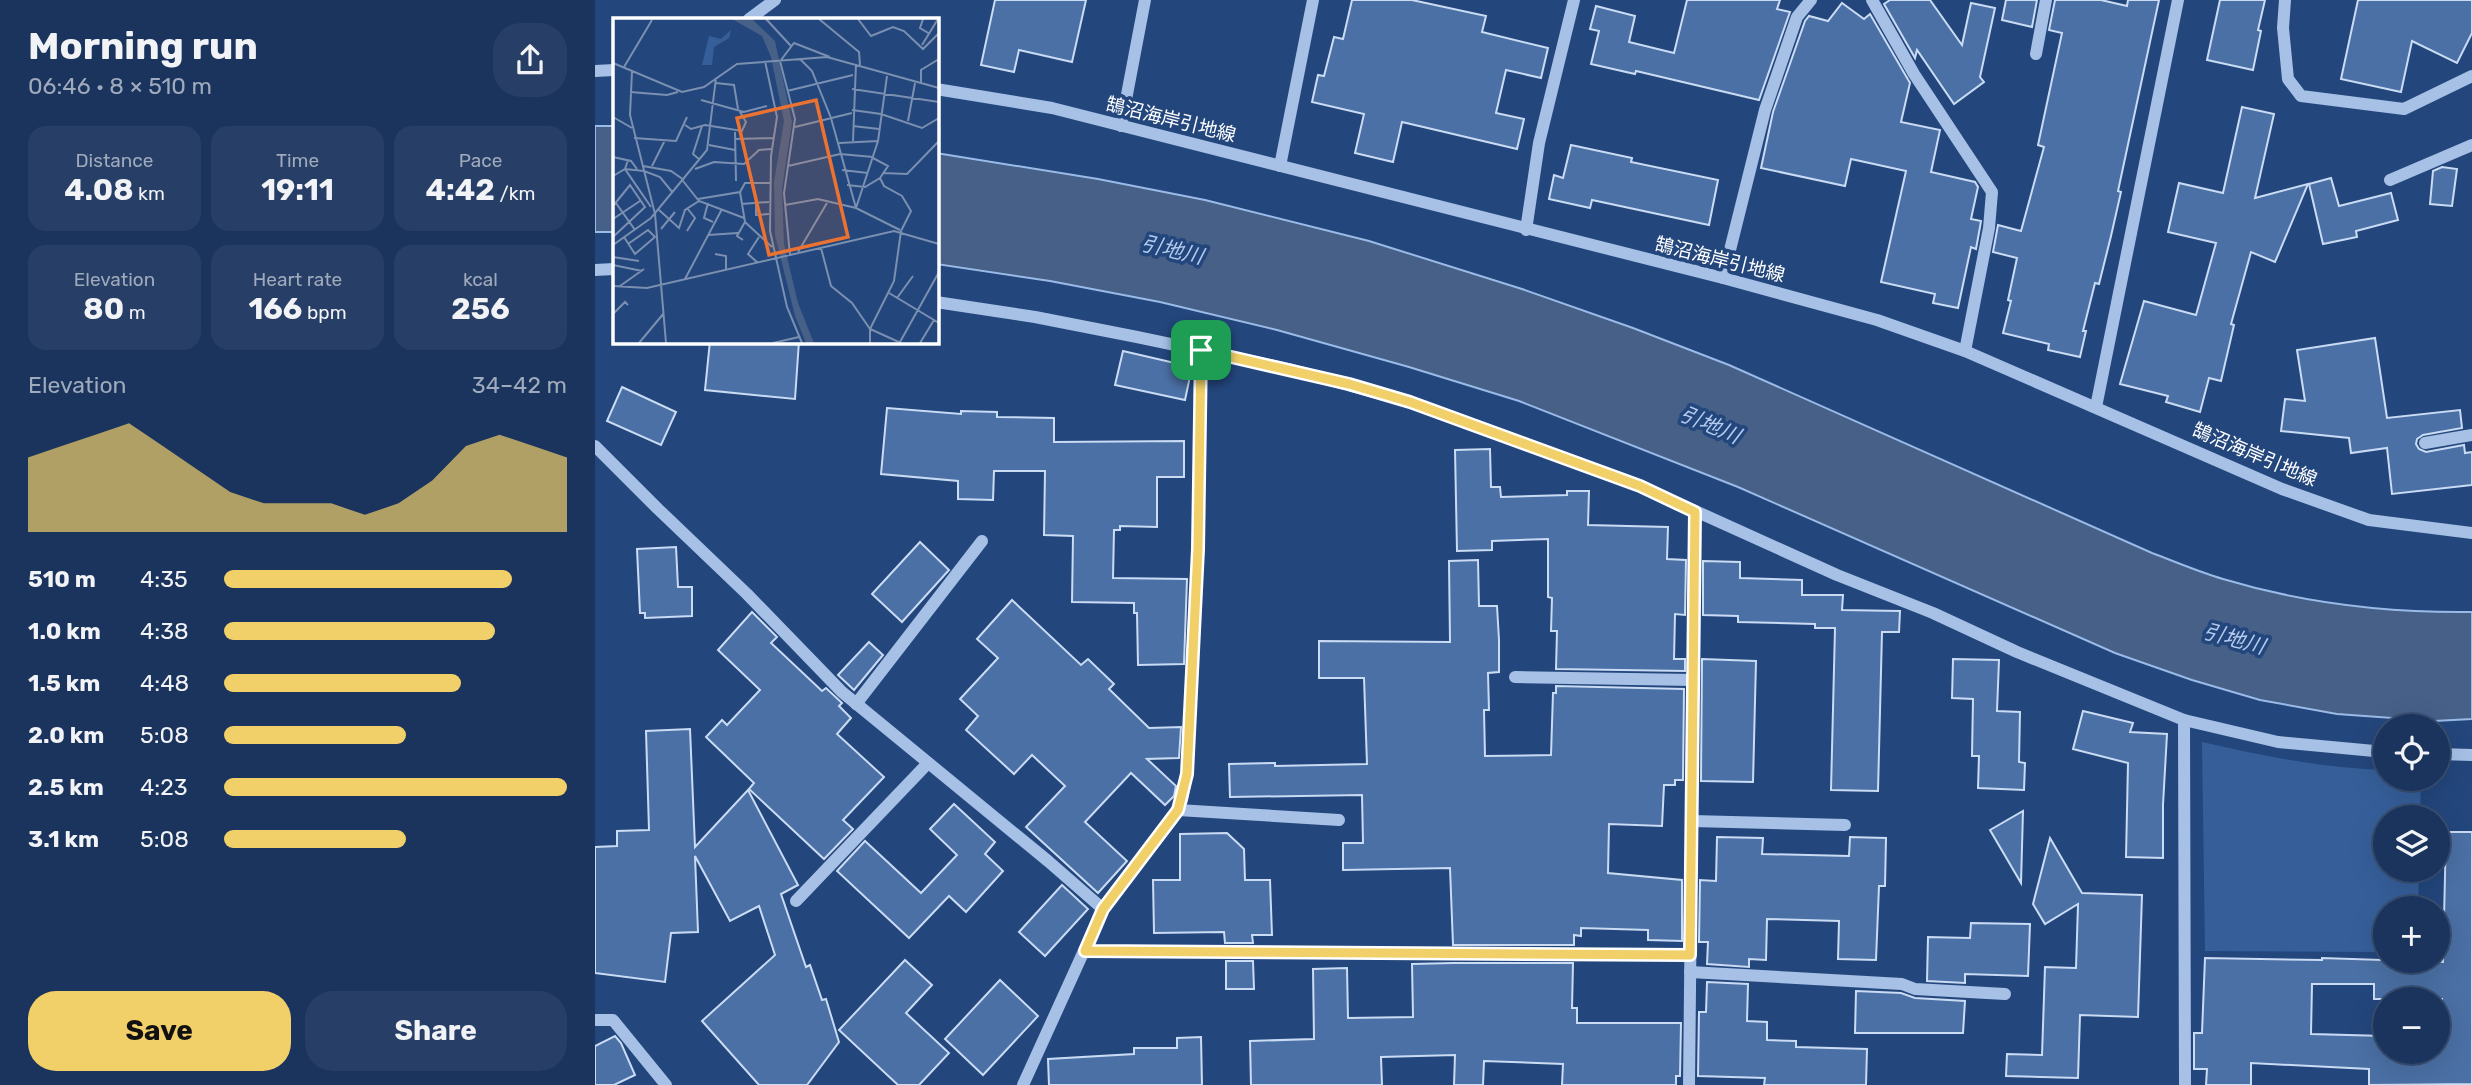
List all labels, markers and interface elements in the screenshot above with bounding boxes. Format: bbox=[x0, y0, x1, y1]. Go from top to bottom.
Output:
inset map bbox=[613, 18, 938, 343]
text: Morning run bbox=[28, 23, 258, 69]
button: share bbox=[493, 23, 567, 97]
text: 06:46 · 8 × 510 m bbox=[28, 72, 212, 100]
street label: 鵠沼海岸引地線 bbox=[1104, 92, 1238, 147]
text: Distance bbox=[76, 149, 153, 172]
text: Time bbox=[276, 149, 319, 172]
text: Pace bbox=[459, 149, 502, 172]
text: 4.08 bbox=[64, 172, 133, 208]
text: 19:11 bbox=[261, 172, 334, 208]
text: 4:42 bbox=[426, 172, 495, 208]
text: km bbox=[133, 182, 165, 205]
text: /km bbox=[495, 182, 535, 205]
water label: 引地川 bbox=[1139, 230, 1208, 269]
street label: 鵠沼海岸引地線 bbox=[1653, 232, 1787, 287]
text: Elevation bbox=[74, 268, 155, 291]
text: Heart rate bbox=[253, 268, 342, 291]
text: kcal bbox=[463, 268, 498, 291]
text: 80 bbox=[83, 291, 124, 327]
text: 166 bbox=[248, 291, 302, 327]
text: 256 bbox=[451, 291, 510, 327]
text: m bbox=[124, 301, 146, 324]
text: bpm bbox=[302, 301, 347, 324]
pin bbox=[1171, 320, 1231, 380]
icon: arrive bbox=[1182, 331, 1220, 369]
text: Elevation bbox=[28, 371, 127, 399]
text: 34–42 m bbox=[472, 371, 567, 399]
water label: 引地川 bbox=[1676, 401, 1746, 449]
street label: 鵠沼海岸引地線 bbox=[2189, 418, 2321, 491]
text: 510 m bbox=[28, 565, 96, 593]
text: 4:35 bbox=[140, 565, 188, 593]
text: 1.0 km bbox=[28, 617, 101, 645]
text: 4:38 bbox=[140, 617, 189, 645]
water label: 引地川 bbox=[2200, 618, 2270, 659]
text: 1.5 km bbox=[28, 669, 100, 697]
text: 4:48 bbox=[140, 669, 189, 697]
map controls bbox=[2373, 714, 2450, 1064]
button: locate bbox=[2373, 714, 2450, 791]
text: 2.0 km bbox=[28, 721, 104, 749]
text: 5:08 bbox=[140, 721, 189, 749]
text: 2.5 km bbox=[28, 773, 104, 801]
text: 4:23 bbox=[140, 773, 188, 801]
button: layers bbox=[2373, 805, 2450, 882]
text: 3.1 km bbox=[28, 825, 99, 853]
text: 5:08 bbox=[140, 825, 189, 853]
button: + bbox=[2373, 896, 2450, 973]
button: − bbox=[2373, 987, 2450, 1064]
button: Save bbox=[28, 991, 291, 1071]
button: Share bbox=[305, 991, 567, 1071]

